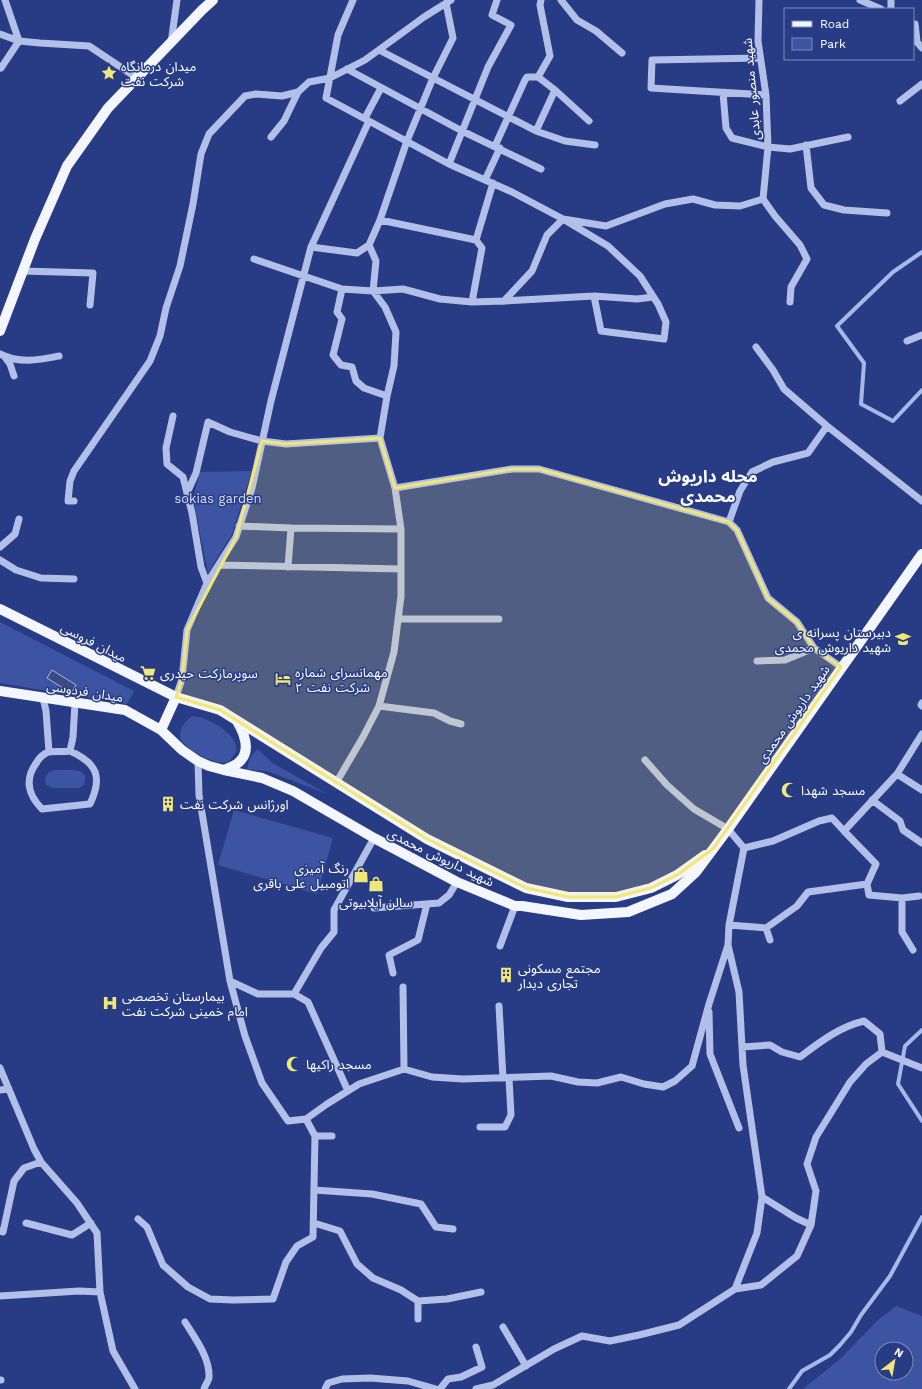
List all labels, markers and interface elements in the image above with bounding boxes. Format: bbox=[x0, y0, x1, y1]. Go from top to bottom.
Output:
legend bbox=[784, 8, 914, 60]
text: Road bbox=[820, 17, 849, 31]
street label: شهید منصور عابدی bbox=[740, 37, 764, 141]
text: Park bbox=[820, 37, 846, 51]
place label: میدان درمانگاه شرکت نفت bbox=[121, 59, 196, 89]
place icon: میدان درمانگاه شرکت نفت bbox=[100, 64, 118, 82]
district label: محله داریوش محمدی bbox=[658, 466, 758, 506]
park label: sokias garden bbox=[174, 491, 262, 506]
street label: میدان فروسی bbox=[58, 620, 129, 666]
place label: دبیرستان پسرانه ی شهید داریوش محمدی bbox=[775, 625, 891, 656]
school or university icon: دبیرستان پسرانه ی شهید داریوش محمدی bbox=[894, 630, 912, 648]
street label: شهید داریوش محمدی bbox=[754, 662, 834, 767]
supermarket icon: سوپرمارکت حیدری bbox=[139, 664, 157, 682]
place label: مهمانسرای شماره ۲ شرکت نفت bbox=[295, 665, 388, 695]
place label: سوپرمارکت حیدری bbox=[160, 666, 258, 683]
hotel icon: مهمانسرای شماره ۲ شرکت نفت bbox=[274, 670, 292, 688]
street label: میدان فردوسی bbox=[45, 678, 124, 706]
mosque icon: مسجد شهدا bbox=[780, 781, 798, 799]
place label: مسجد شهدا bbox=[801, 783, 865, 799]
building icon: اورژانس شرکت نفت bbox=[159, 795, 177, 813]
place label: اورژانس شرکت نفت bbox=[180, 797, 289, 813]
street label: شهید داریوش محمدی bbox=[385, 825, 496, 891]
place label: رنگ آمیزی اتومبیل علی باقری bbox=[253, 861, 349, 892]
shop icon: رنگ آمیزی اتومبیل علی باقری bbox=[352, 866, 370, 884]
shop icon: سالن آیلابیوتی bbox=[367, 875, 385, 893]
place label: سالن آیلابیوتی bbox=[339, 895, 413, 911]
place label: مجتمع مسکونی تجاری دیدار bbox=[517, 961, 601, 992]
building icon: مجتمع مسکونی تجاری دیدار bbox=[497, 966, 515, 984]
place label: بیمارستان تخصصی امام خمینی شرکت نفت bbox=[122, 989, 248, 1021]
hospital icon: بیمارستان تخصصی امام خمینی شرکت نفت bbox=[101, 994, 119, 1012]
mosque icon: مسجد راکیها bbox=[285, 1055, 303, 1073]
place label: مسجد راکیها bbox=[306, 1057, 372, 1073]
north arrow bbox=[874, 1341, 914, 1381]
text: N bbox=[892, 1345, 906, 1361]

